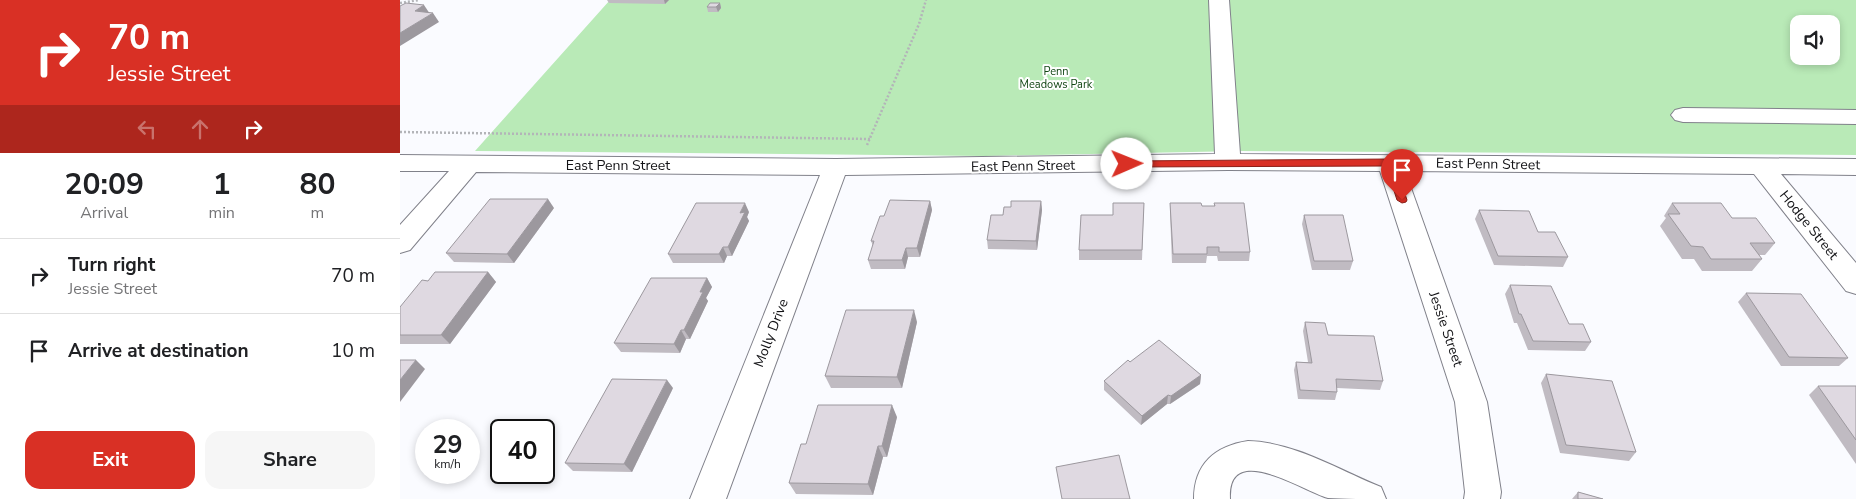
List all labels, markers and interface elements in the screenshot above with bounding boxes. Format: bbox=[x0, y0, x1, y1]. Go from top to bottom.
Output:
text: 70 m bbox=[108, 14, 190, 61]
map controls bbox=[1790, 15, 1840, 65]
button: sound bbox=[1790, 15, 1840, 65]
icon: right bbox=[25, 20, 90, 85]
text: Jessie Street bbox=[108, 59, 230, 89]
park label: Penn Meadows Park bbox=[1020, 64, 1093, 92]
icon: left bbox=[133, 115, 161, 143]
icon: ahead bbox=[186, 115, 214, 143]
icon: right bbox=[239, 115, 267, 143]
position arrow bbox=[1100, 137, 1152, 189]
pin bbox=[1381, 149, 1423, 200]
street label: East Penn Street bbox=[1436, 154, 1540, 174]
street label: East Penn Street bbox=[566, 156, 670, 175]
street label: East Penn Street bbox=[971, 156, 1075, 176]
icon: arrive bbox=[1388, 156, 1416, 184]
text: 20:09 bbox=[65, 164, 144, 205]
text: 1 bbox=[213, 164, 231, 205]
text: 80 bbox=[299, 164, 335, 205]
street label: Hodge Street bbox=[1775, 186, 1843, 264]
text: Arrival bbox=[80, 202, 128, 224]
text: min bbox=[208, 202, 235, 224]
text: m bbox=[311, 202, 324, 224]
text: Turn right bbox=[68, 252, 155, 278]
icon: right bbox=[25, 262, 53, 290]
text: 70 m bbox=[331, 263, 375, 289]
text: Jessie Street bbox=[68, 278, 157, 300]
street label: Jessie Street bbox=[1424, 288, 1468, 369]
street label: Molly Drive bbox=[749, 296, 793, 370]
icon: arrive bbox=[25, 337, 53, 365]
text: Arrive at destination bbox=[68, 338, 249, 364]
text: 10 m bbox=[331, 338, 375, 364]
speed limit sign: 40 bbox=[490, 419, 555, 484]
text: 29 bbox=[432, 428, 463, 462]
button: Exit bbox=[25, 431, 195, 489]
button: Share bbox=[205, 431, 375, 489]
text: km/h bbox=[434, 456, 461, 472]

